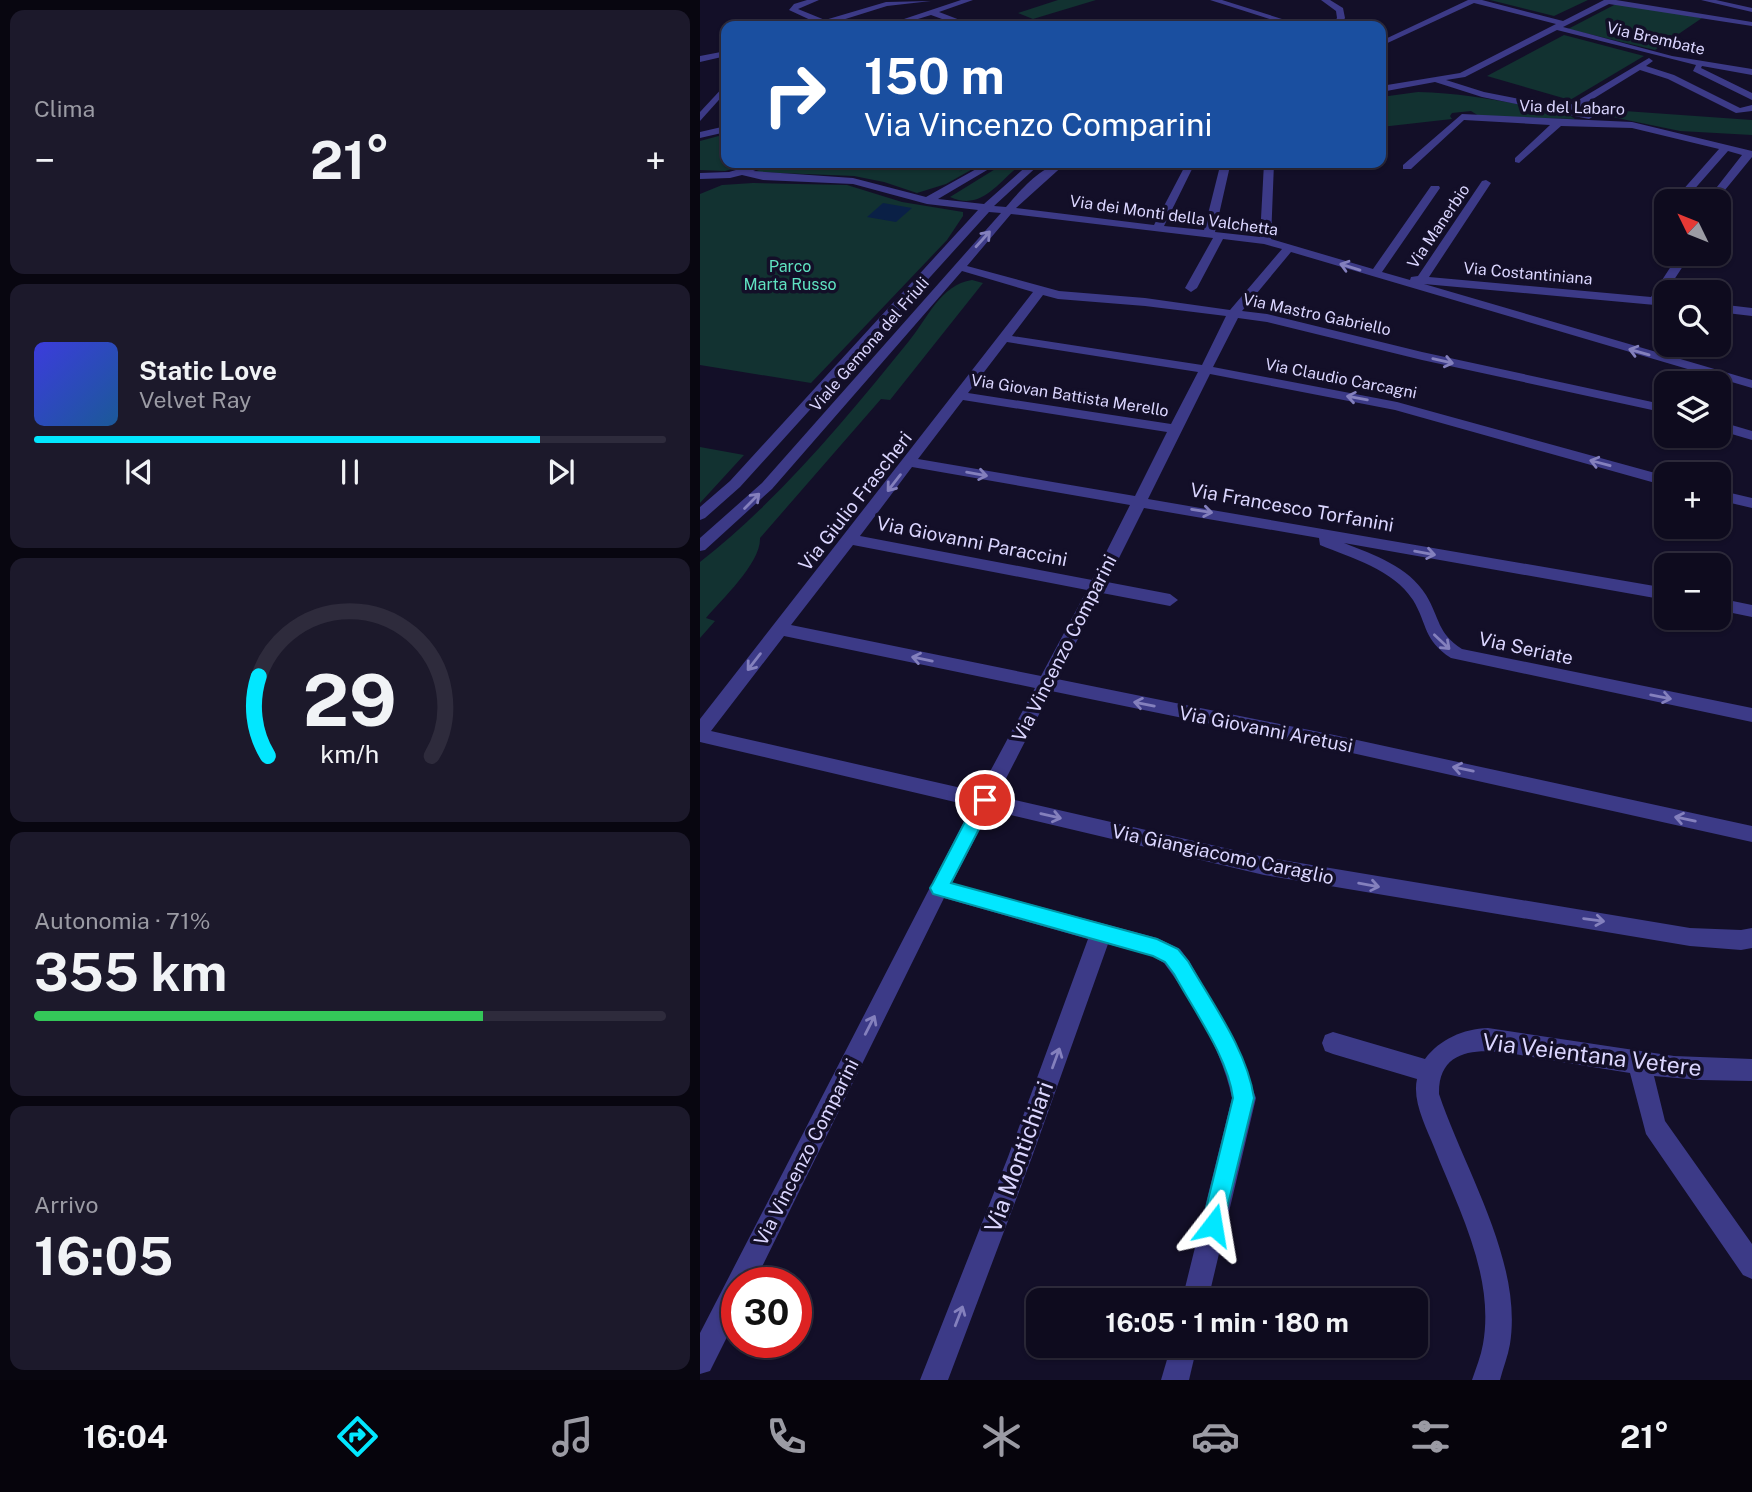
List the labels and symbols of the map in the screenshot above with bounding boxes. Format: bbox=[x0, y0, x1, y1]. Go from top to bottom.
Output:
street label: Via Brembate bbox=[1605, 18, 1707, 59]
street label: Via del Labaro bbox=[1519, 96, 1625, 119]
street label: Via Manerbio bbox=[1403, 181, 1474, 272]
north arrow bbox=[1654, 189, 1731, 266]
street label: Via dei Monti della Valchetta bbox=[1069, 191, 1279, 240]
one-way arrow bbox=[975, 231, 992, 248]
park label: Parco Marta Russo bbox=[743, 257, 837, 294]
street label: Via Costantiniana bbox=[1463, 258, 1593, 289]
one-way arrow bbox=[1340, 260, 1362, 273]
street label: Viale Gemona del Friuli bbox=[806, 273, 933, 415]
street label: Via Mastro Gabriello bbox=[1241, 290, 1393, 339]
one-way arrow bbox=[1629, 344, 1651, 357]
street label: Via Claudio Carcagni bbox=[1263, 354, 1418, 403]
one-way arrow bbox=[1431, 355, 1454, 368]
street label: Via Giovan Battista Merello bbox=[970, 370, 1170, 421]
one-way arrow bbox=[1346, 391, 1369, 404]
street label: Via Giulio Frascheri bbox=[794, 427, 916, 575]
one-way arrow bbox=[1589, 456, 1612, 469]
one-way arrow bbox=[965, 468, 988, 481]
one-way arrow bbox=[886, 473, 901, 491]
street label: Via Francesco Torfanini bbox=[1188, 478, 1396, 536]
one-way arrow bbox=[743, 493, 760, 510]
one-way arrow bbox=[1190, 505, 1212, 518]
street label: Via Giovanni Paraccini bbox=[875, 512, 1069, 570]
one-way arrow bbox=[1413, 547, 1436, 560]
street label: Via Vincenzo Comparini bbox=[1007, 551, 1121, 745]
street label: Via Seriate bbox=[1477, 627, 1575, 669]
one-way arrow bbox=[1433, 634, 1450, 651]
one-way arrow bbox=[911, 651, 934, 665]
one-way arrow bbox=[747, 653, 762, 671]
one-way arrow bbox=[1649, 690, 1672, 704]
one-way arrow bbox=[1133, 697, 1156, 711]
street label: Via Giovanni Aretusi bbox=[1177, 701, 1355, 757]
one-way arrow bbox=[1452, 762, 1475, 775]
pin bbox=[955, 770, 1015, 830]
one-way arrow bbox=[1040, 810, 1062, 823]
one-way arrow bbox=[1674, 812, 1697, 826]
street label: Via Giangiacomo Caraglio bbox=[1110, 820, 1336, 888]
one-way arrow bbox=[1357, 879, 1380, 892]
one-way arrow bbox=[1582, 914, 1605, 927]
one-way arrow bbox=[863, 1015, 877, 1036]
street label: Via Veientana Vetere bbox=[1481, 1028, 1703, 1081]
one-way arrow bbox=[1051, 1047, 1063, 1069]
street label: Via Vincenzo Comparini bbox=[749, 1055, 863, 1249]
street label: Via Montichiari bbox=[979, 1078, 1058, 1236]
position arrow bbox=[1176, 1188, 1250, 1262]
speed limit sign: 30 bbox=[721, 1267, 812, 1358]
one-way arrow bbox=[953, 1306, 966, 1328]

